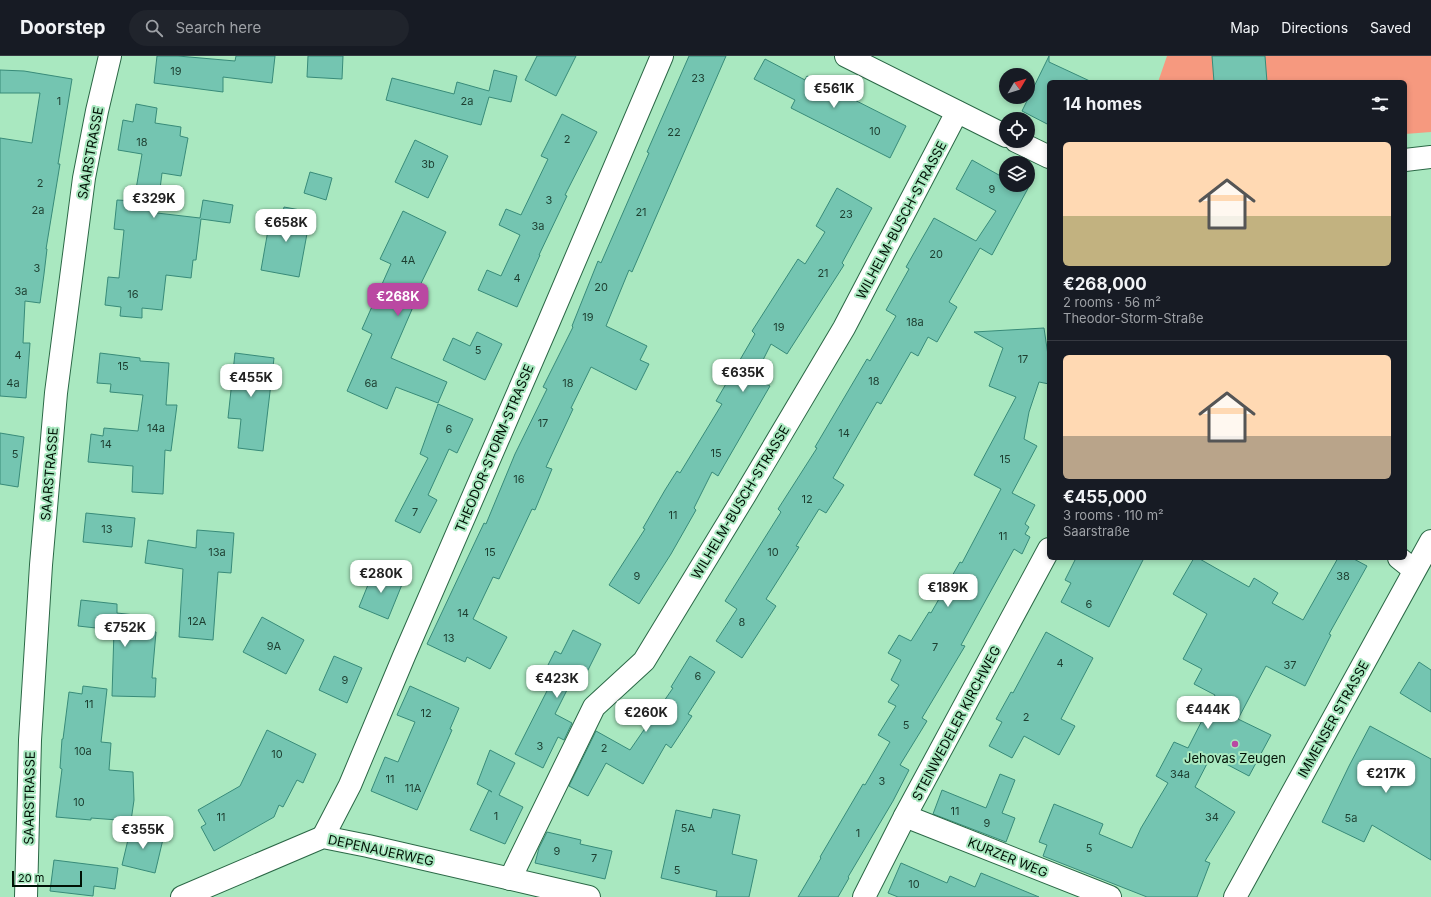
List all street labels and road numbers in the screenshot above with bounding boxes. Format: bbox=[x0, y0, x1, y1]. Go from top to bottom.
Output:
street label: SAARSTRASSE bbox=[74, 106, 106, 200]
street label: WILHELM-BUSCH-STRASSE bbox=[853, 138, 949, 302]
street label: THEODOR-STORM-STRASSE bbox=[451, 362, 537, 534]
street label: WILHELM-BUSCH-STRASSE bbox=[688, 422, 792, 582]
street label: SAARSTRASSE bbox=[37, 427, 61, 521]
street label: STEINWEDELER KIRCHWEG bbox=[908, 643, 1004, 803]
street label: IMMENSER STRASSE bbox=[1294, 658, 1372, 780]
street label: SAARSTRASSE bbox=[20, 751, 38, 845]
street label: DEPENAUERWEG bbox=[327, 831, 435, 869]
street label: KURZER WEG bbox=[966, 834, 1050, 880]

